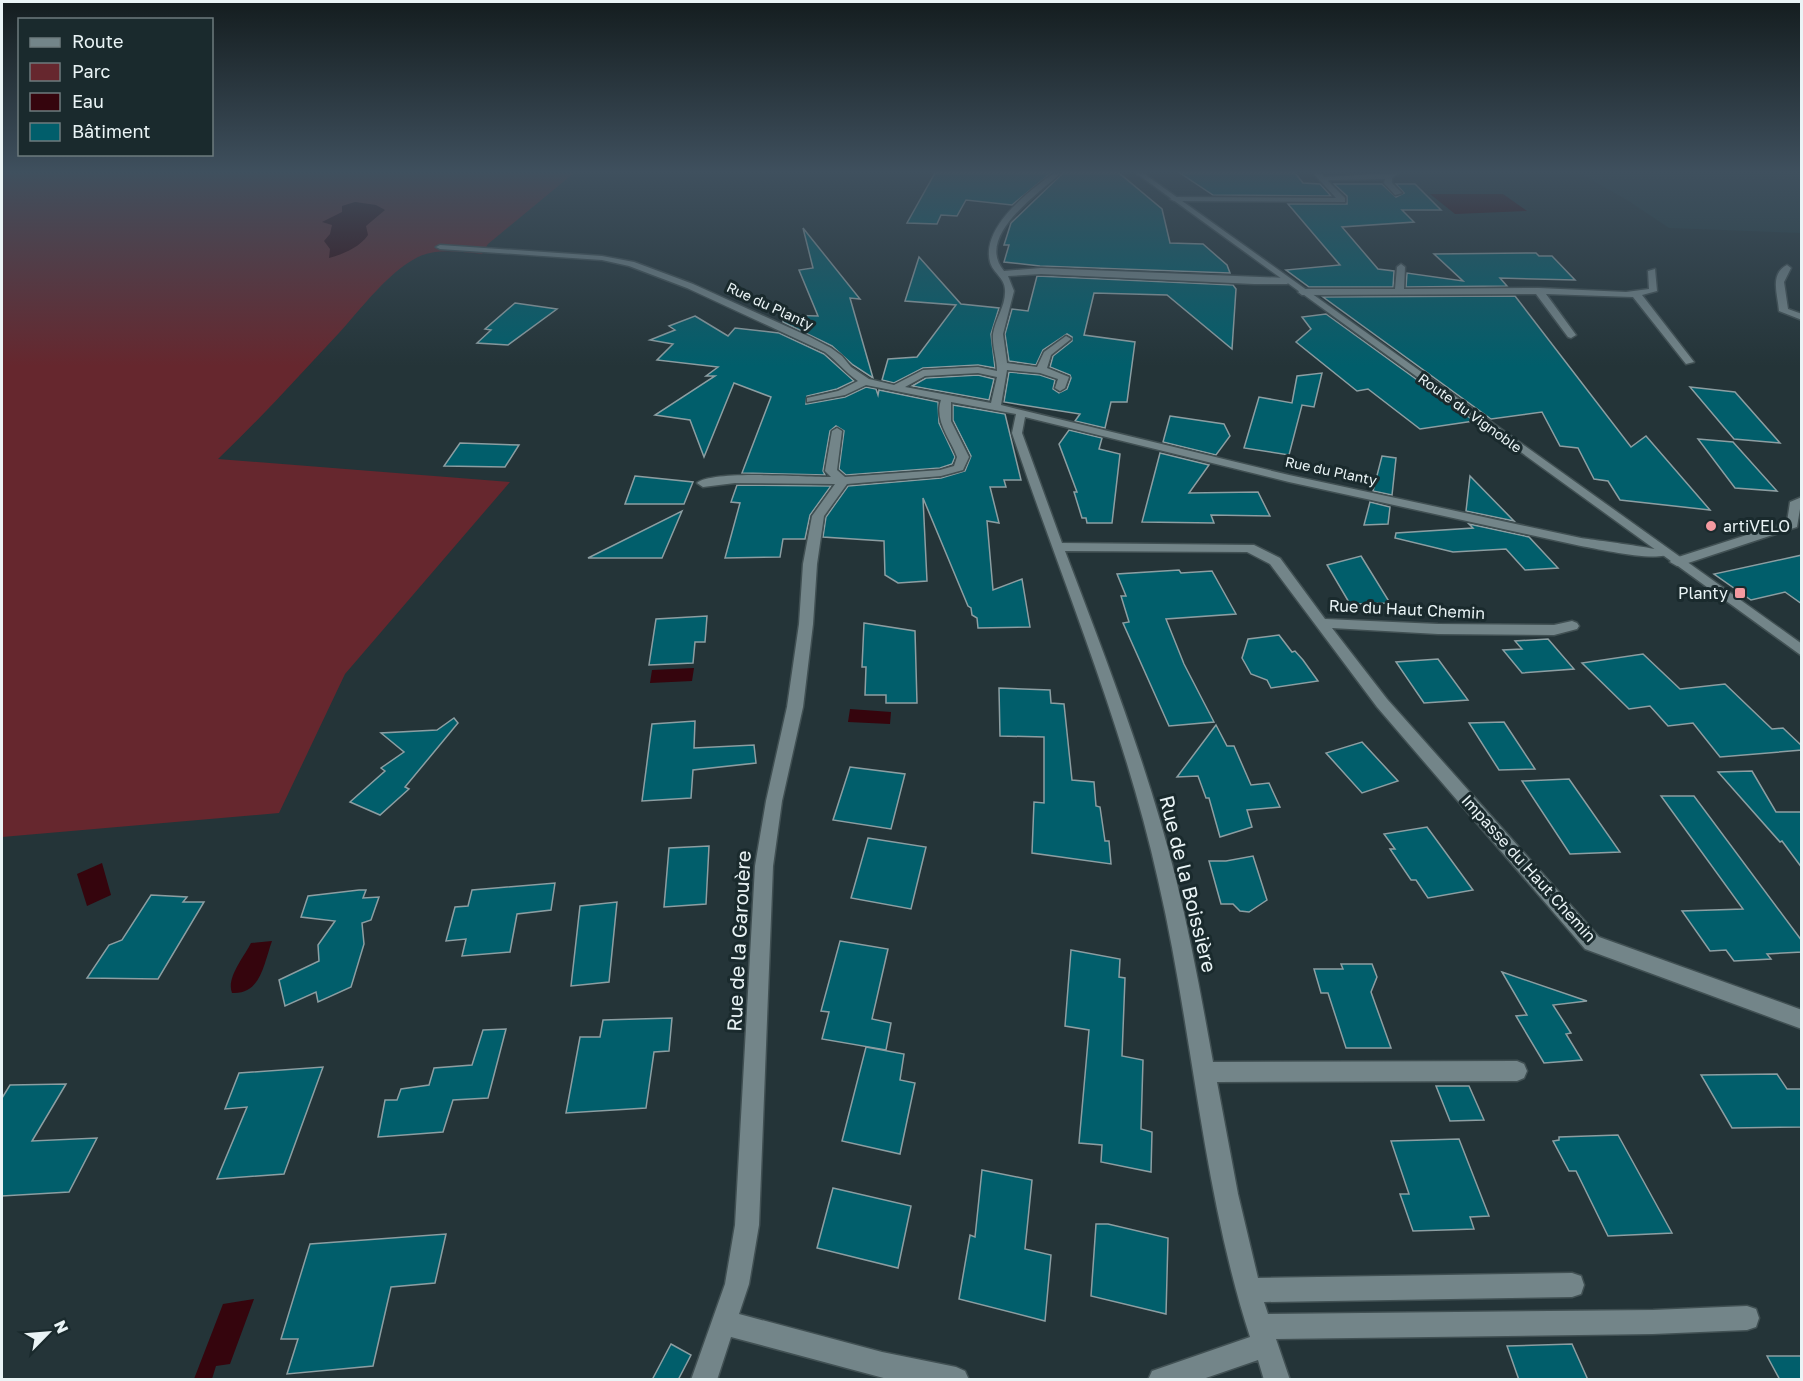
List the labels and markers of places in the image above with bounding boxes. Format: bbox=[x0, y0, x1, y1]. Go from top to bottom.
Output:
place label: artiVELO bbox=[1723, 516, 1790, 536]
marker: artiVELO bbox=[1704, 519, 1718, 533]
place label: Planty bbox=[1678, 583, 1728, 603]
marker: Planty bbox=[1733, 586, 1747, 600]

